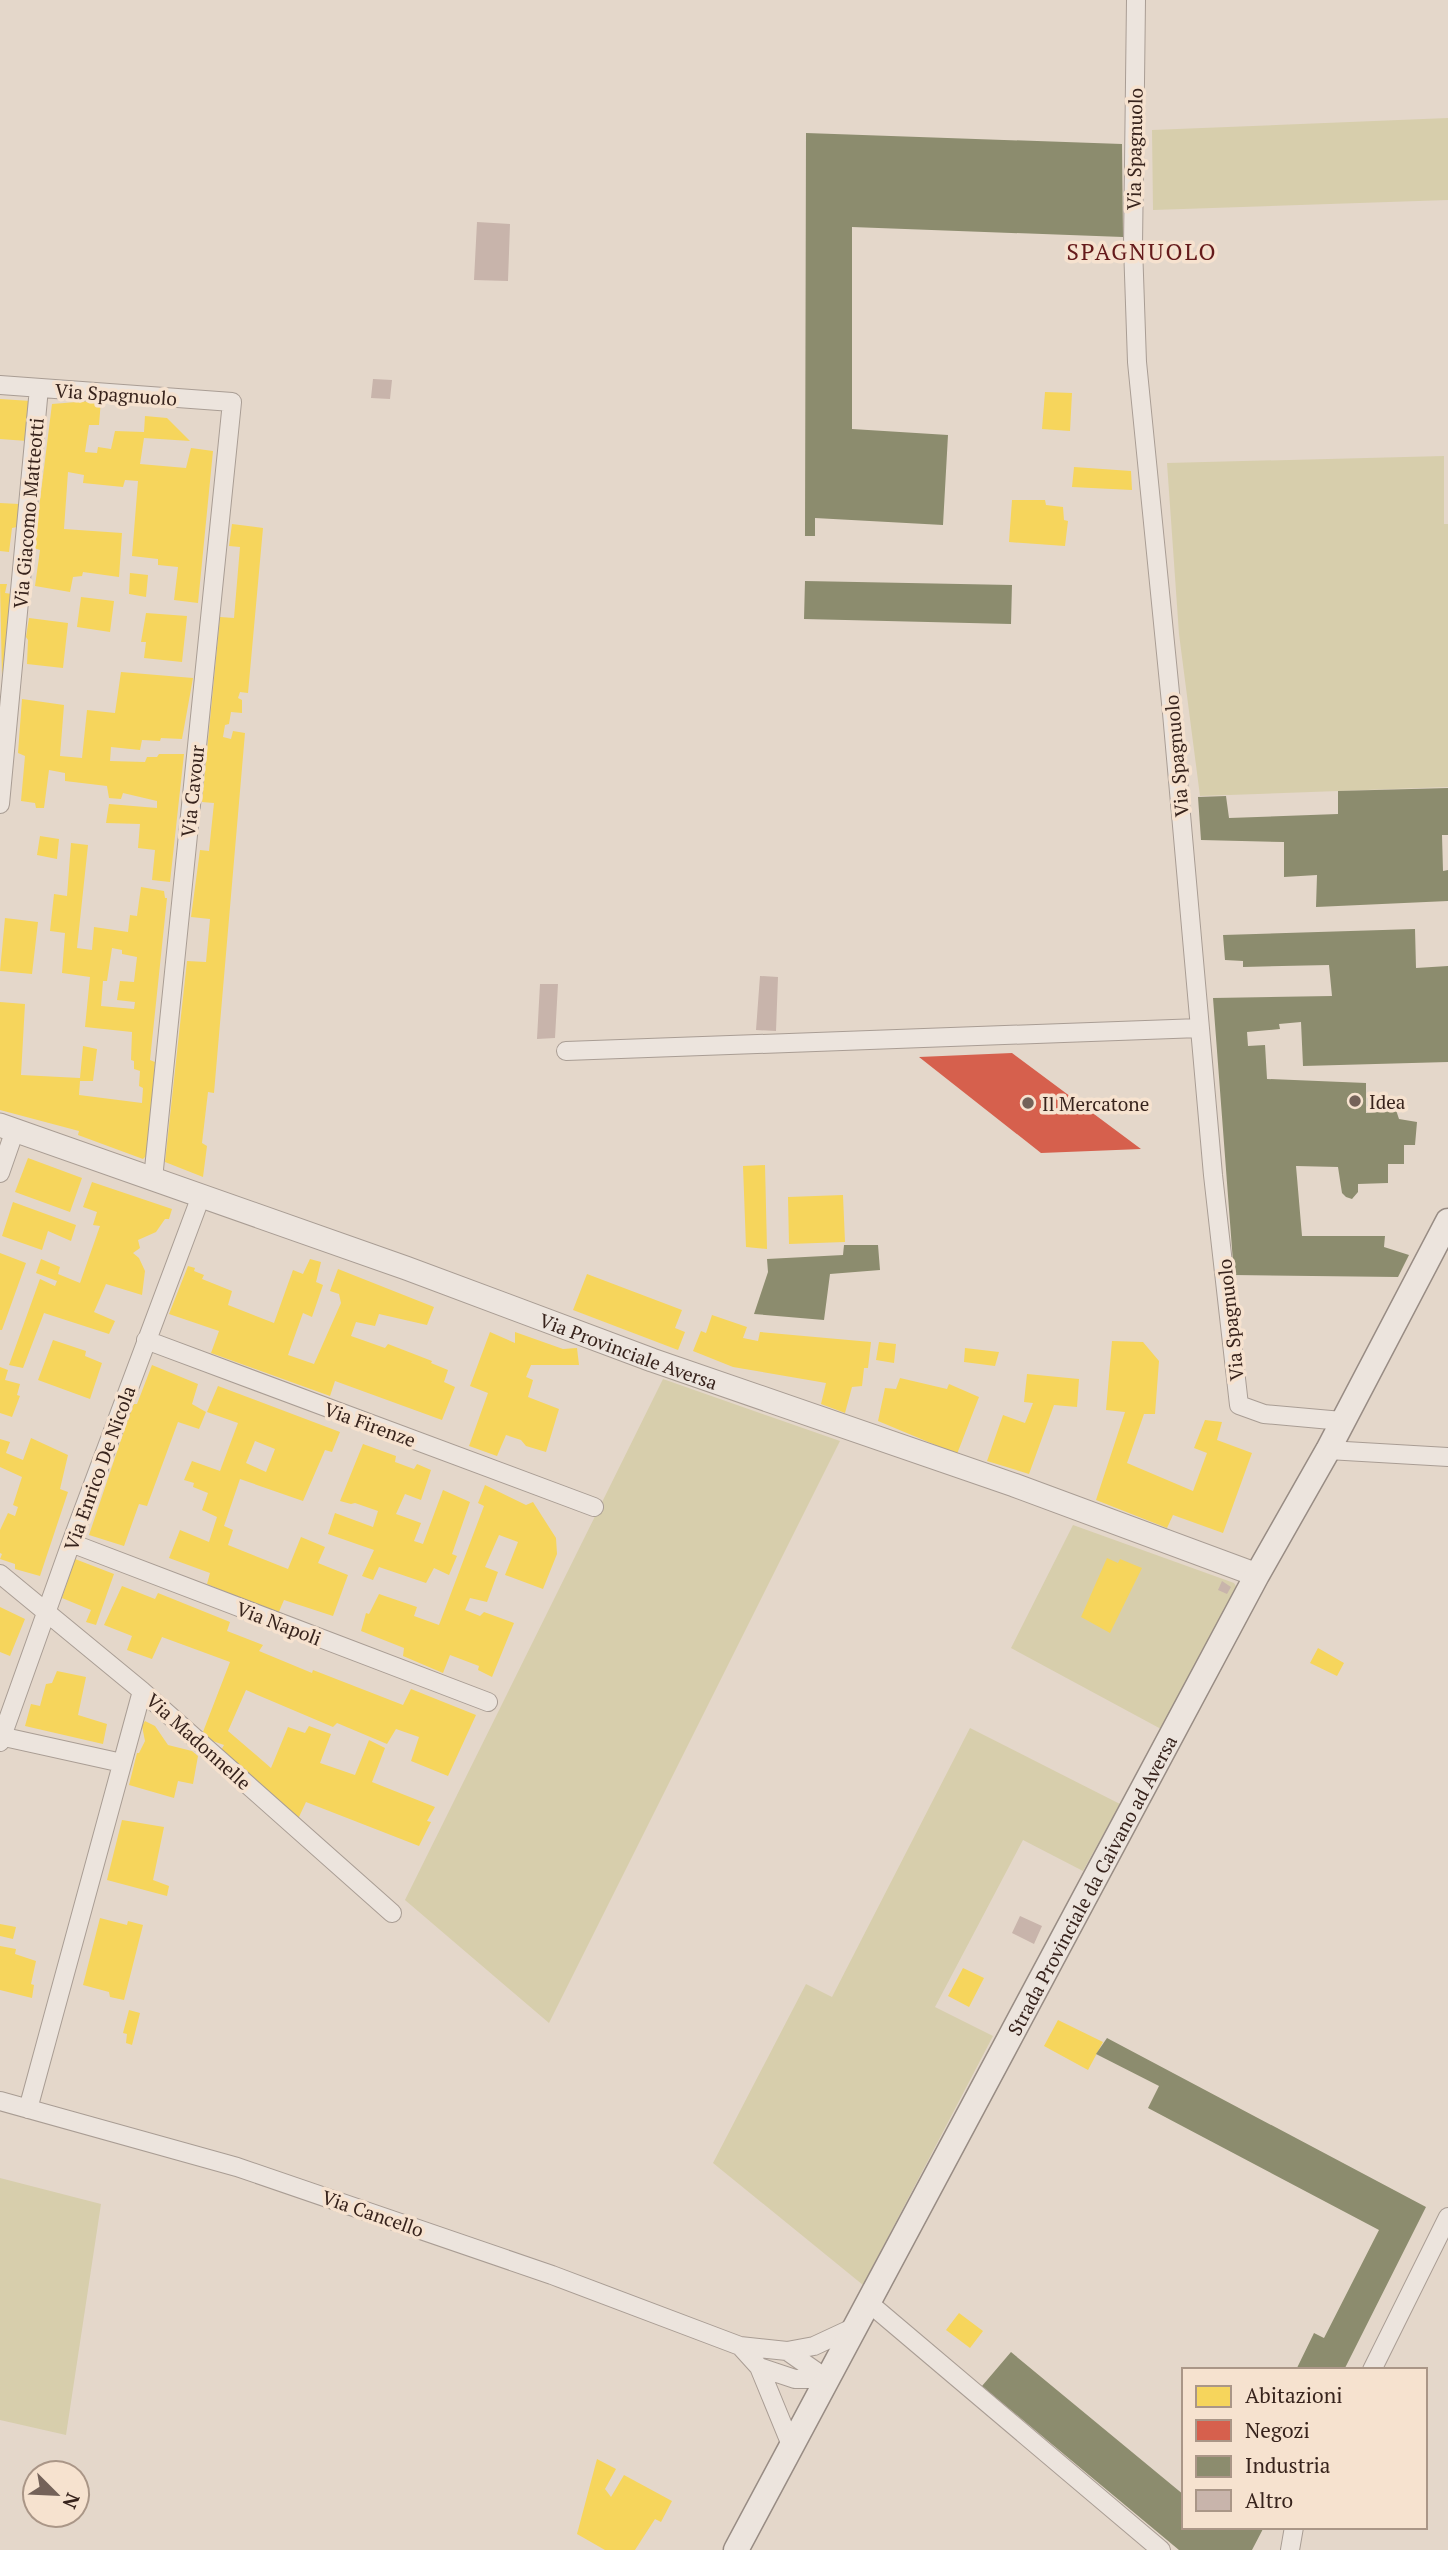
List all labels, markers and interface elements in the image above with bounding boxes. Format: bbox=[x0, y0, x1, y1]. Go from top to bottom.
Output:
street label: Via Spagnuolo bbox=[1120, 88, 1148, 210]
district label: SPAGNUOLO bbox=[1066, 236, 1218, 267]
street label: Via Spagnuolo bbox=[54, 377, 178, 411]
street label: Via Giacomo Matteotti bbox=[7, 416, 49, 610]
street label: Via Spagnuolo bbox=[1158, 694, 1194, 818]
street label: Via Cavour bbox=[175, 743, 209, 838]
place label: Idea bbox=[1369, 1089, 1406, 1114]
place label: Il Mercatone bbox=[1042, 1091, 1149, 1116]
marker: Idea bbox=[1347, 1093, 1363, 1109]
marker: Il Mercatone bbox=[1020, 1095, 1036, 1111]
street label: Via Spagnuolo bbox=[1211, 1258, 1249, 1382]
street label: Via Provinciale Aversa bbox=[536, 1307, 721, 1394]
street label: Via Enrico De Nicola bbox=[58, 1382, 141, 1554]
street label: Via Firenze bbox=[321, 1396, 419, 1452]
street label: Via Napoli bbox=[233, 1595, 325, 1651]
street label: Via Madonnelle bbox=[141, 1687, 257, 1795]
street label: Strada Provinciale da Caivano ad Aversa bbox=[1001, 1730, 1182, 2039]
street label: Via Cancello bbox=[319, 2184, 427, 2242]
legend bbox=[1182, 2368, 1427, 2529]
text: Abitazioni bbox=[1245, 2381, 1342, 2409]
text: Negozi bbox=[1245, 2416, 1310, 2444]
text: Industria bbox=[1245, 2451, 1331, 2479]
north arrow bbox=[21, 2459, 91, 2529]
text: Altro bbox=[1245, 2486, 1293, 2514]
text: N bbox=[57, 2489, 86, 2513]

